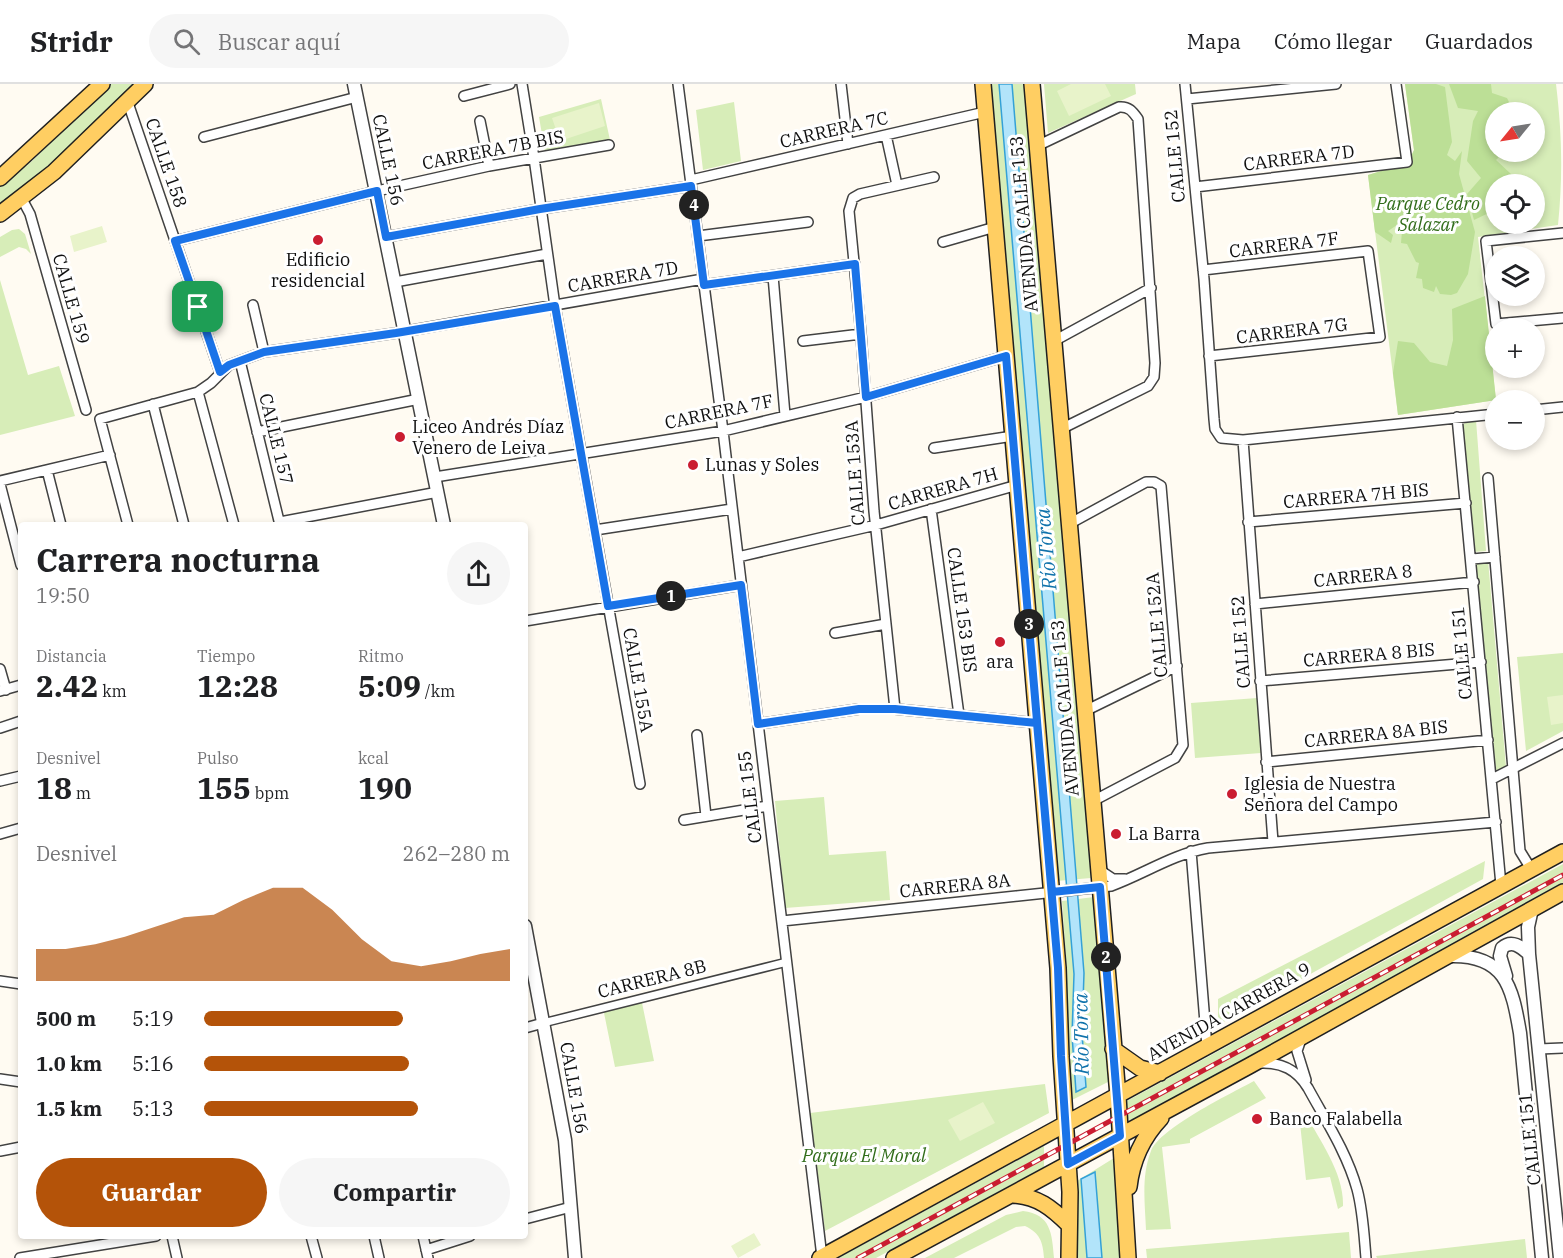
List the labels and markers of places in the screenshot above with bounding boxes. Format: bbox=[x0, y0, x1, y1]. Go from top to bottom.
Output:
pin: 4 bbox=[679, 190, 709, 220]
marker: Edificio residencial bbox=[311, 233, 325, 247]
place label: Edificio residencial bbox=[271, 248, 365, 292]
pin bbox=[172, 281, 223, 332]
place label: Liceo Andrés Díaz Venero de Leiva bbox=[412, 415, 564, 459]
marker: Liceo Andrés Díaz Venero de Leiva bbox=[393, 430, 407, 444]
place label: Lunas y Soles bbox=[705, 453, 819, 476]
marker: Lunas y Soles bbox=[686, 458, 700, 472]
pin: 1 bbox=[656, 581, 686, 611]
pin: 3 bbox=[1014, 609, 1044, 639]
marker: ara bbox=[993, 635, 1007, 649]
place label: ara bbox=[986, 650, 1014, 673]
place label: Iglesia de Nuestra Señora del Campo bbox=[1244, 772, 1398, 816]
marker: Iglesia de Nuestra Señora del Campo bbox=[1225, 787, 1239, 801]
place label: La Barra bbox=[1128, 822, 1201, 845]
marker: La Barra bbox=[1109, 827, 1123, 841]
pin: 2 bbox=[1091, 942, 1121, 972]
place label: Banco Falabella bbox=[1269, 1107, 1403, 1130]
marker: Banco Falabella bbox=[1250, 1112, 1264, 1126]

